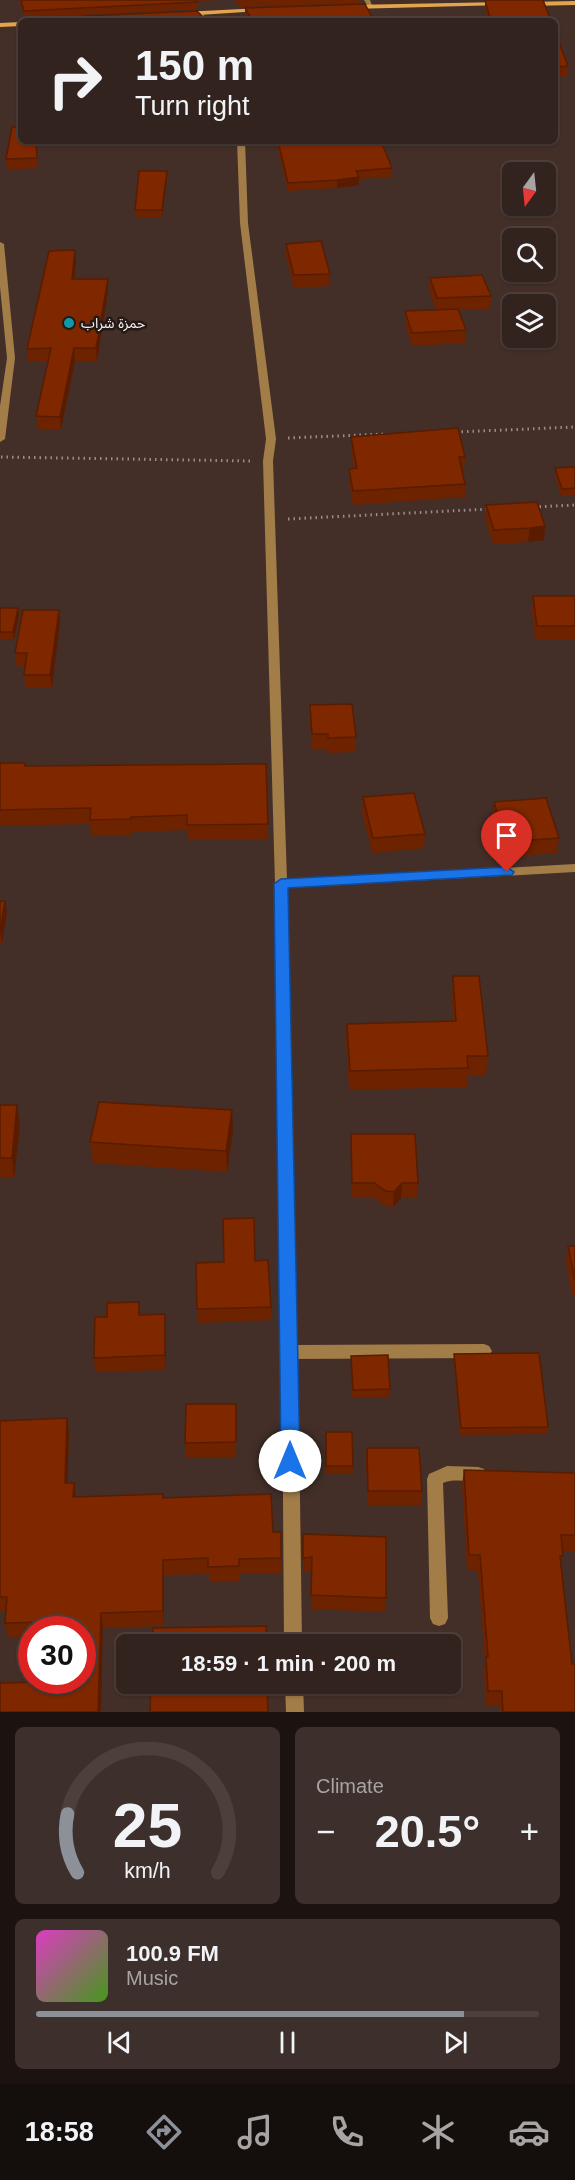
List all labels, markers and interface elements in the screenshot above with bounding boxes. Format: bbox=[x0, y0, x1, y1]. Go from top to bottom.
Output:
icon: right bbox=[36, 42, 114, 120]
text: 150 m bbox=[135, 42, 254, 89]
text: Turn right bbox=[135, 91, 250, 121]
north arrow bbox=[502, 162, 556, 216]
map controls bbox=[502, 162, 556, 348]
button: search bbox=[502, 228, 556, 282]
button: layers bbox=[502, 294, 556, 348]
place label: حمزة شراب bbox=[81, 315, 145, 332]
marker: حمزة شراب bbox=[62, 316, 76, 330]
pin bbox=[481, 810, 532, 872]
icon: arrive bbox=[490, 819, 523, 852]
position arrow bbox=[258, 1429, 322, 1493]
speed limit sign: 30 bbox=[18, 1616, 96, 1694]
text: 18:59 · 1 min · 200 m bbox=[181, 1651, 396, 1676]
text: Climate bbox=[316, 1775, 384, 1797]
text: 25 bbox=[113, 1791, 182, 1860]
text: 20.5° bbox=[375, 1806, 480, 1857]
text: − bbox=[316, 1813, 335, 1850]
text: + bbox=[520, 1813, 539, 1850]
text: km/h bbox=[124, 1859, 171, 1883]
text: 100.9 FM bbox=[126, 1941, 219, 1966]
text: Music bbox=[126, 1967, 178, 1989]
icon: previous bbox=[103, 2026, 136, 2059]
icon: pause bbox=[271, 2026, 304, 2059]
icon: next bbox=[439, 2026, 472, 2059]
icon: directions bbox=[143, 2111, 185, 2153]
icon: music bbox=[234, 2111, 276, 2153]
icon: phone bbox=[326, 2111, 368, 2153]
icon: climate bbox=[417, 2111, 459, 2153]
icon: car bbox=[508, 2111, 550, 2153]
text: 18:58 bbox=[25, 2117, 94, 2147]

